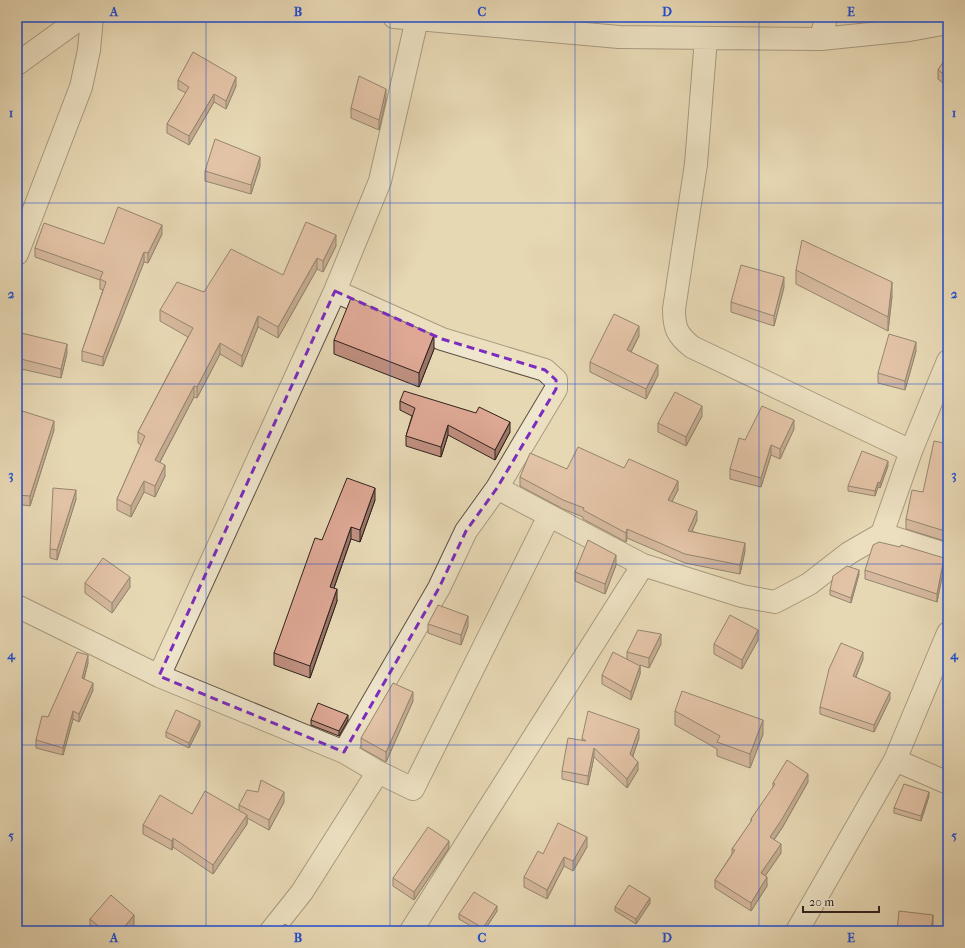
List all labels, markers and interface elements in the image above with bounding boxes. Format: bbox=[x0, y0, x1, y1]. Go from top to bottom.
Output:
text: A bbox=[109, 4, 119, 19]
text: B bbox=[294, 4, 303, 19]
text: C bbox=[478, 4, 487, 19]
text: D bbox=[662, 4, 672, 19]
text: E bbox=[847, 4, 855, 19]
text: 1 bbox=[9, 105, 14, 120]
text: 1 bbox=[952, 105, 957, 120]
text: 2 bbox=[8, 286, 15, 301]
text: 2 bbox=[951, 286, 958, 301]
text: 3 bbox=[8, 467, 14, 483]
text: 3 bbox=[951, 467, 957, 483]
text: 4 bbox=[6, 647, 16, 663]
text: 4 bbox=[949, 647, 959, 663]
text: 5 bbox=[8, 828, 14, 843]
text: 5 bbox=[951, 828, 957, 843]
scale bar bbox=[803, 888, 879, 914]
text: 20 m bbox=[809, 895, 834, 909]
text: A bbox=[109, 930, 119, 945]
text: B bbox=[294, 930, 303, 945]
text: C bbox=[478, 930, 487, 945]
text: D bbox=[662, 930, 672, 945]
text: E bbox=[847, 930, 855, 945]

